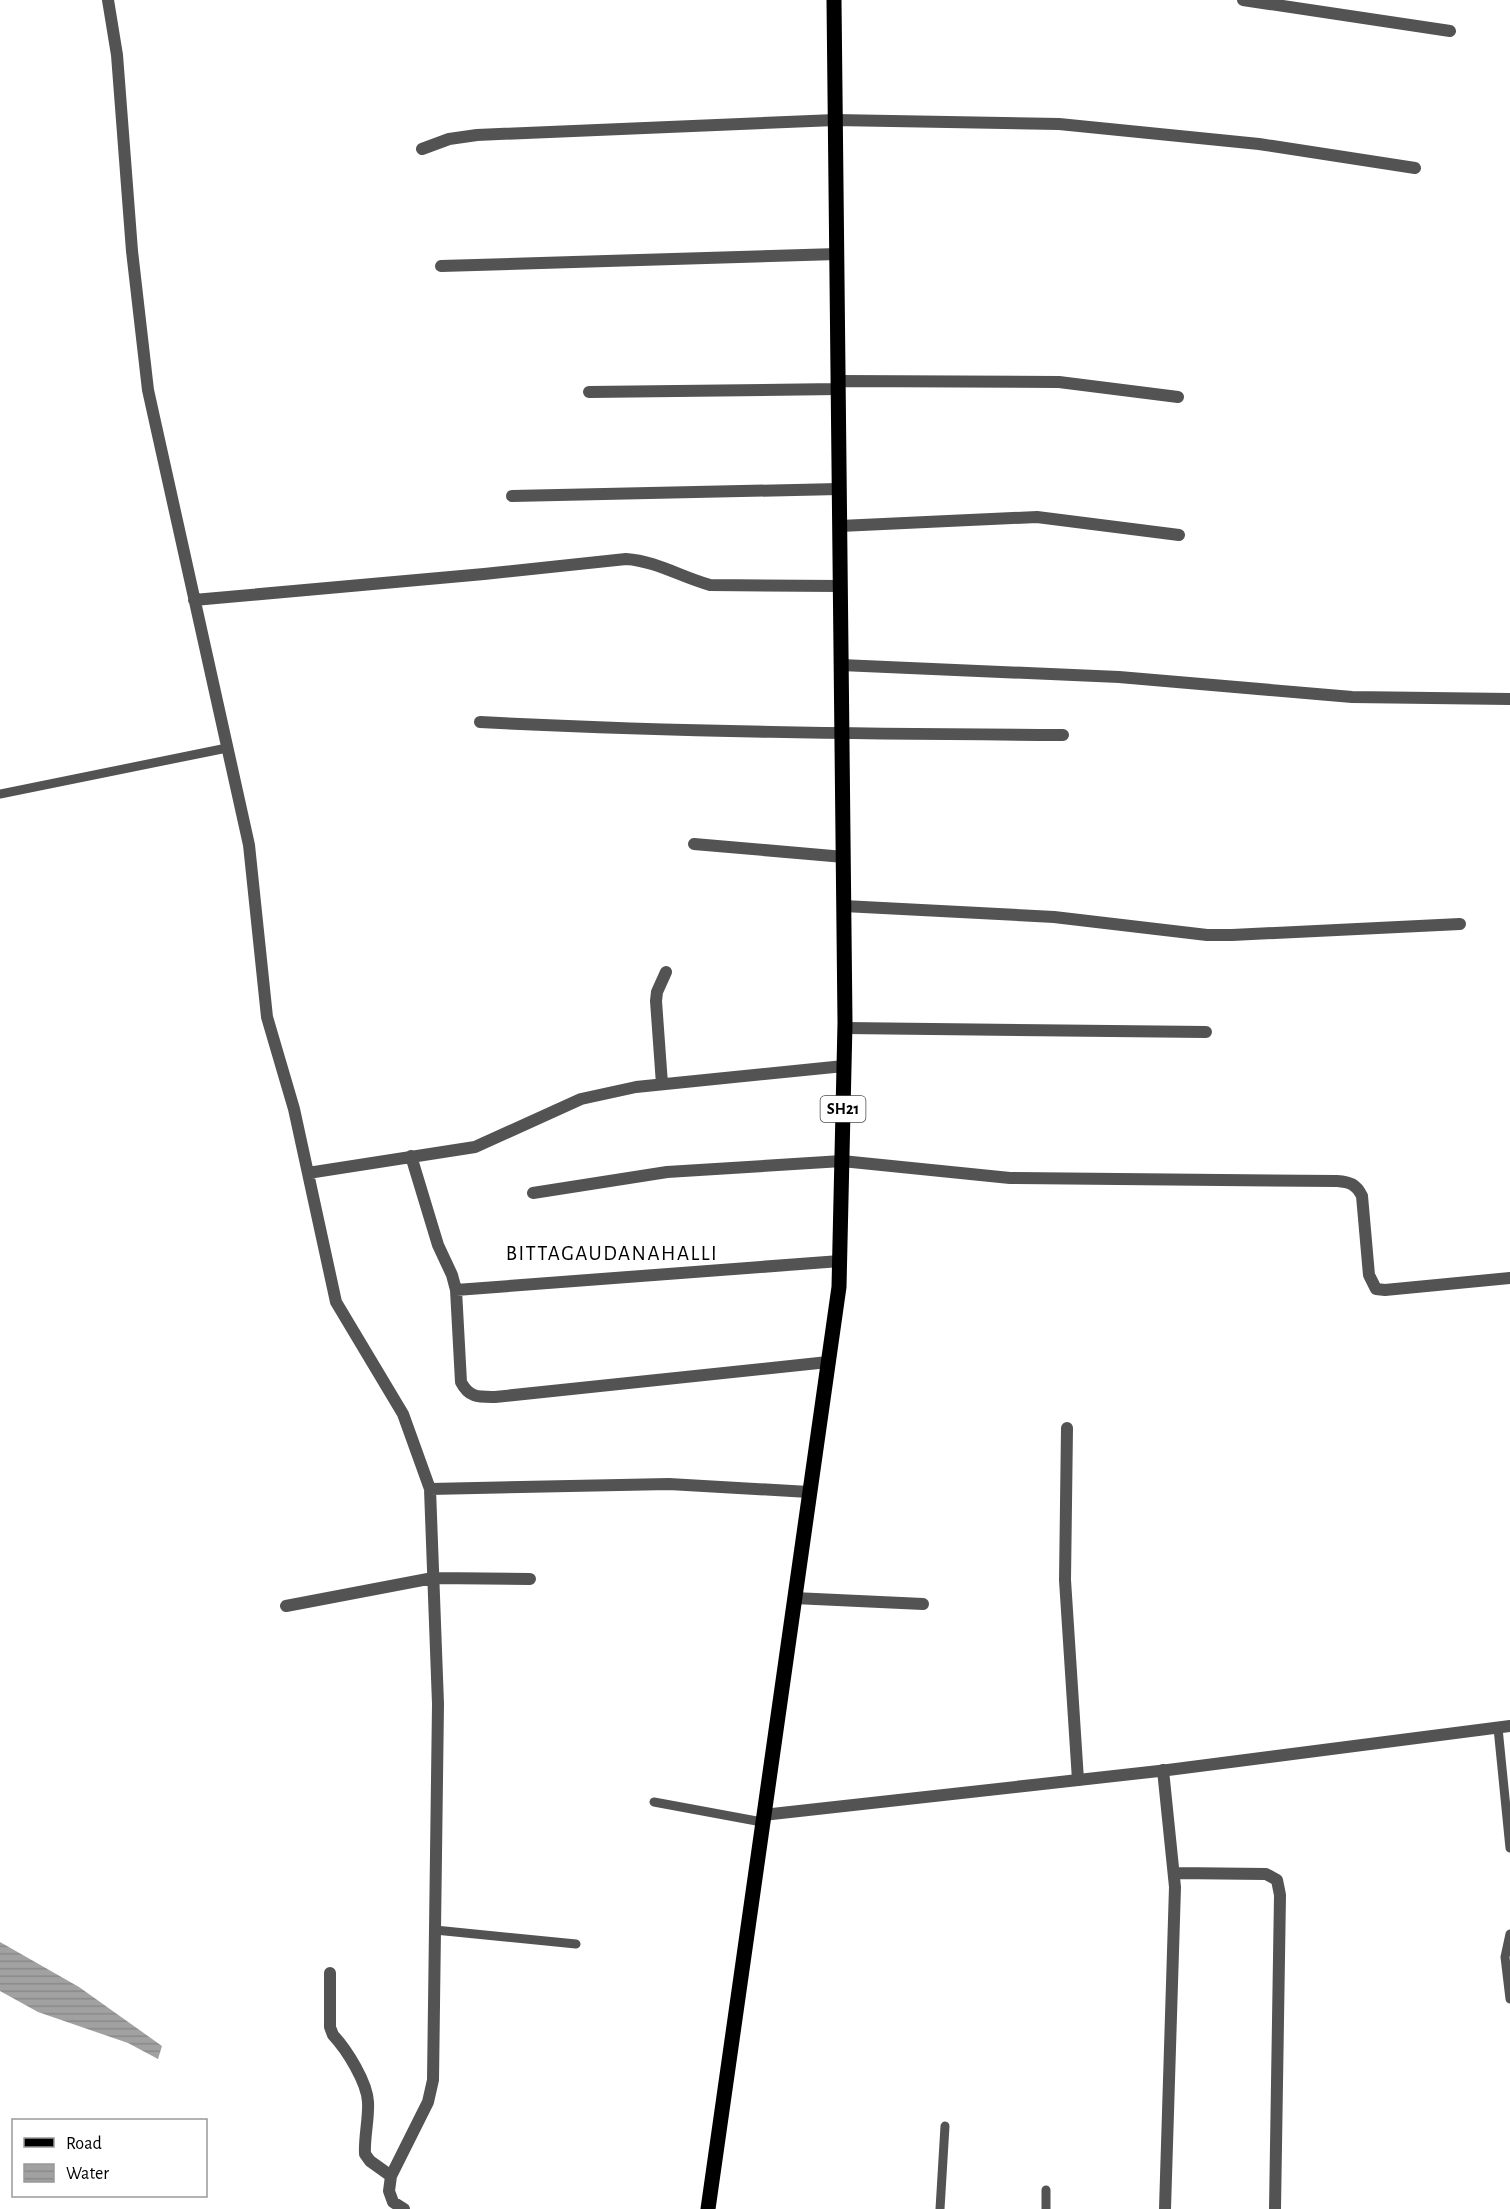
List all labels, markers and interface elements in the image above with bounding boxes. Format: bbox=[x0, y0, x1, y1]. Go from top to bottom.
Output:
road number: SH21 bbox=[820, 1096, 866, 1122]
district label: BITTAGAUDANAHALLI bbox=[506, 1243, 718, 1264]
legend bbox=[12, 2119, 207, 2197]
text: Road bbox=[66, 2135, 102, 2153]
text: Water bbox=[66, 2165, 109, 2183]

